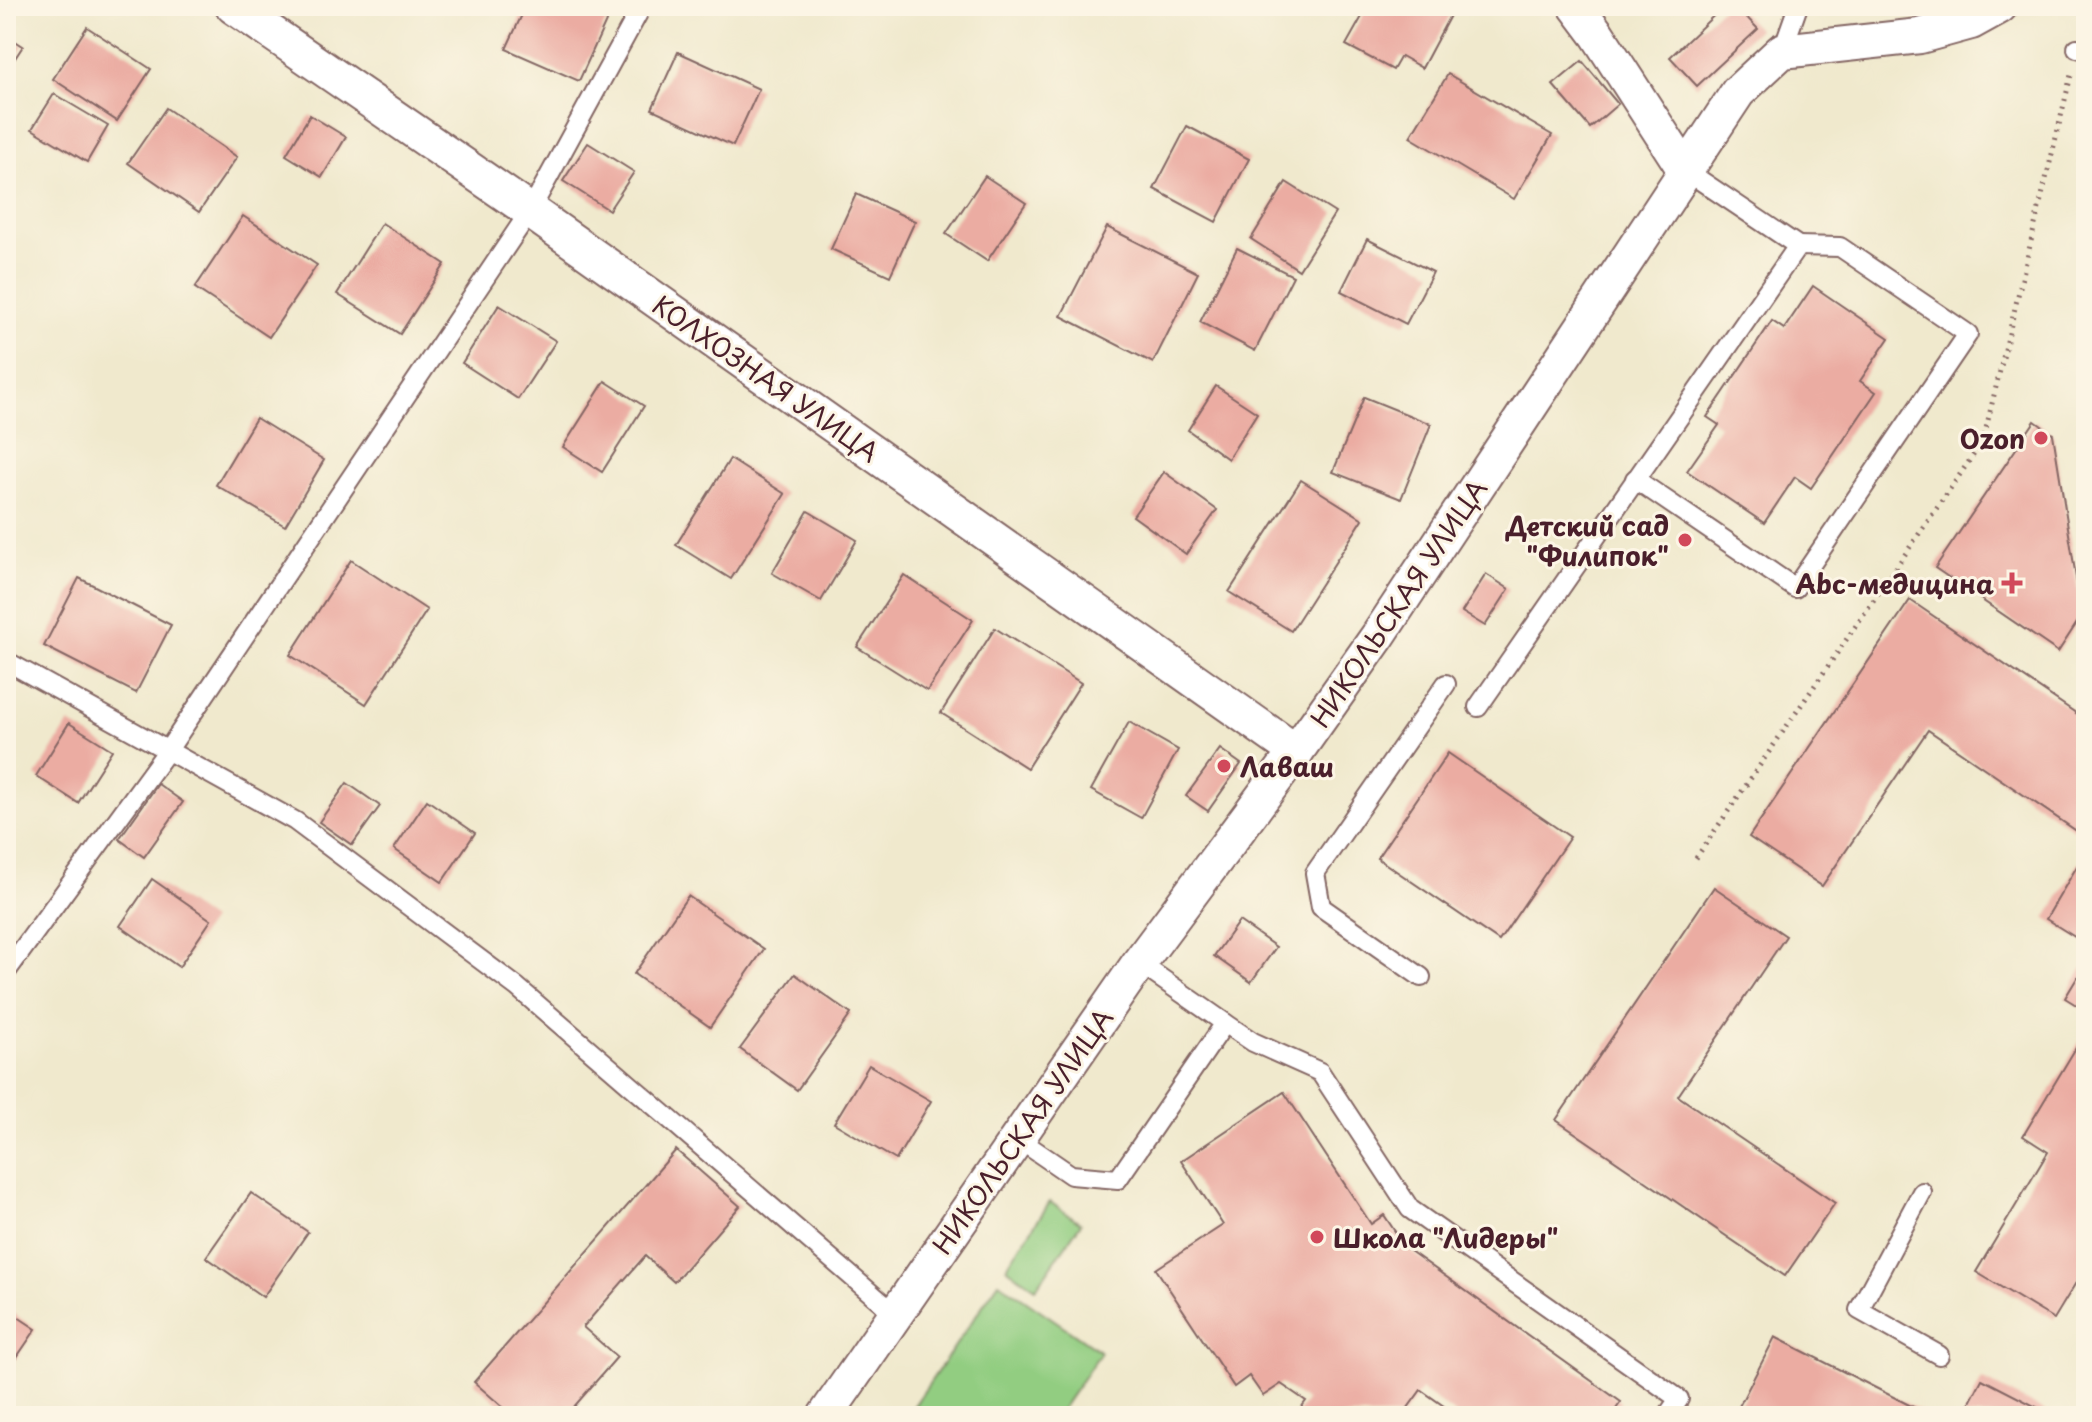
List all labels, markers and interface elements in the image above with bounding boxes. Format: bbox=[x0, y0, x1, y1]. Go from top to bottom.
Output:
street label: КОЛХОЗНАЯ УЛИЦА bbox=[645, 285, 887, 471]
place label: Ozon bbox=[1960, 419, 2025, 458]
marker: Ozon bbox=[2032, 429, 2050, 447]
street label: НИКОЛЬСКАЯ УЛИЦА bbox=[1300, 471, 1496, 735]
place label: Детский сад "Филипок" bbox=[1505, 506, 1669, 575]
marker: Детский сад "Филипок" bbox=[1676, 531, 1694, 549]
place label: Abc-медицина bbox=[1796, 564, 1994, 603]
marker: Abc-медицина bbox=[2001, 572, 2023, 594]
place label: Лаваш bbox=[1240, 747, 1334, 786]
marker: Лаваш bbox=[1215, 757, 1233, 775]
street label: НИКОЛЬСКАЯ УЛИЦА bbox=[922, 1000, 1122, 1262]
place label: Школа "Лидеры" bbox=[1333, 1218, 1558, 1257]
marker: Школа "Лидеры" bbox=[1308, 1228, 1326, 1246]

